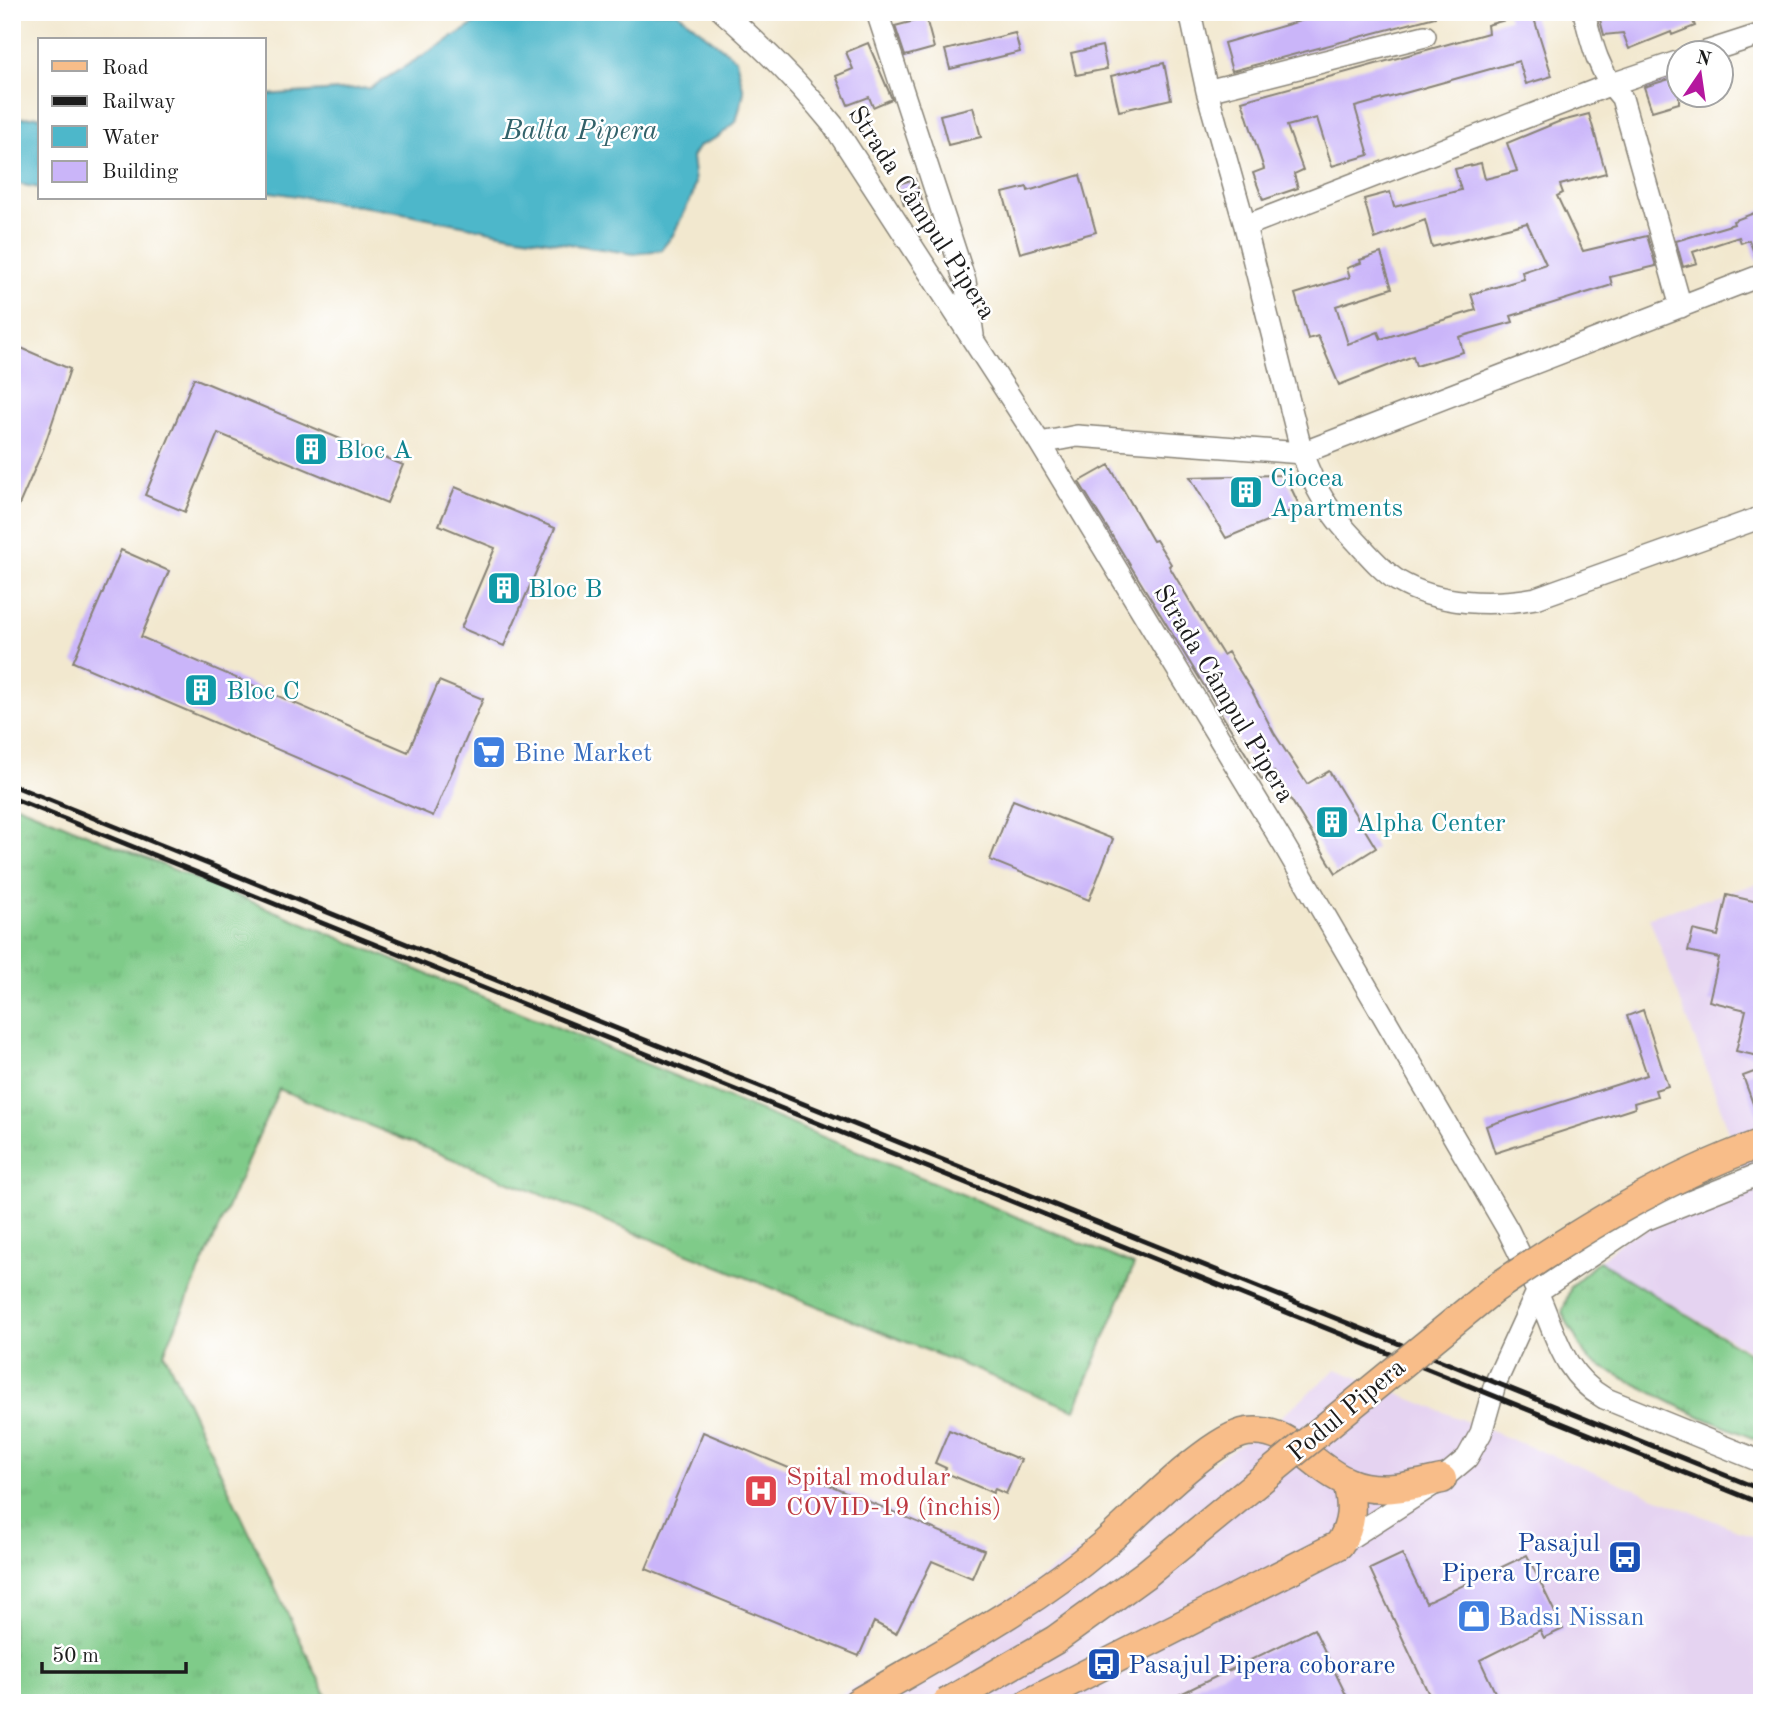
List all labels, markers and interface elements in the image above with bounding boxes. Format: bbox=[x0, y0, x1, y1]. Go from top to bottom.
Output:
legend bbox=[38, 38, 266, 200]
north arrow bbox=[1666, 38, 1736, 108]
text: N bbox=[1694, 49, 1713, 71]
text: Road bbox=[102, 58, 149, 79]
text: Railway bbox=[102, 92, 176, 113]
street label: Strada Câmpul Pipera bbox=[843, 102, 1000, 325]
water label: Balta Pipera bbox=[501, 118, 658, 146]
text: Water bbox=[102, 128, 159, 149]
text: Building bbox=[102, 162, 179, 183]
building icon: Bloc A bbox=[292, 430, 330, 468]
place label: Bloc A bbox=[336, 438, 412, 464]
place label: Ciocea Apartments bbox=[1270, 466, 1403, 522]
building icon: Ciocea Apartments bbox=[1227, 473, 1265, 511]
building icon: Bloc B bbox=[485, 569, 523, 607]
place label: Bloc B bbox=[528, 577, 602, 603]
street label: Strada Câmpul Pipera bbox=[1148, 581, 1299, 807]
building icon: Bloc C bbox=[182, 671, 220, 709]
place label: Bloc C bbox=[226, 679, 300, 705]
supermarket icon: Bine Market bbox=[470, 733, 508, 771]
place label: Bine Market bbox=[514, 741, 652, 767]
building icon: Alpha Center bbox=[1313, 803, 1351, 841]
place label: Alpha Center bbox=[1356, 811, 1506, 837]
street label: Podul Pipera bbox=[1284, 1354, 1411, 1467]
place label: Spital modular COVID-19 (închis) bbox=[786, 1465, 1002, 1521]
hospital icon: Spital modular COVID-19 (închis) bbox=[742, 1472, 780, 1510]
place label: Pasajul Pipera Urcare bbox=[1441, 1531, 1600, 1587]
bus stop icon: Pasajul Pipera Urcare bbox=[1606, 1538, 1644, 1576]
shop icon: Badsi Nissan bbox=[1455, 1597, 1493, 1635]
place label: Badsi Nissan bbox=[1498, 1605, 1644, 1631]
scale bar bbox=[42, 1631, 186, 1675]
bus stop icon: Pasajul Pipera coborare bbox=[1085, 1645, 1123, 1683]
text: 50 m bbox=[52, 1646, 99, 1667]
place label: Pasajul Pipera coborare bbox=[1128, 1653, 1396, 1679]

